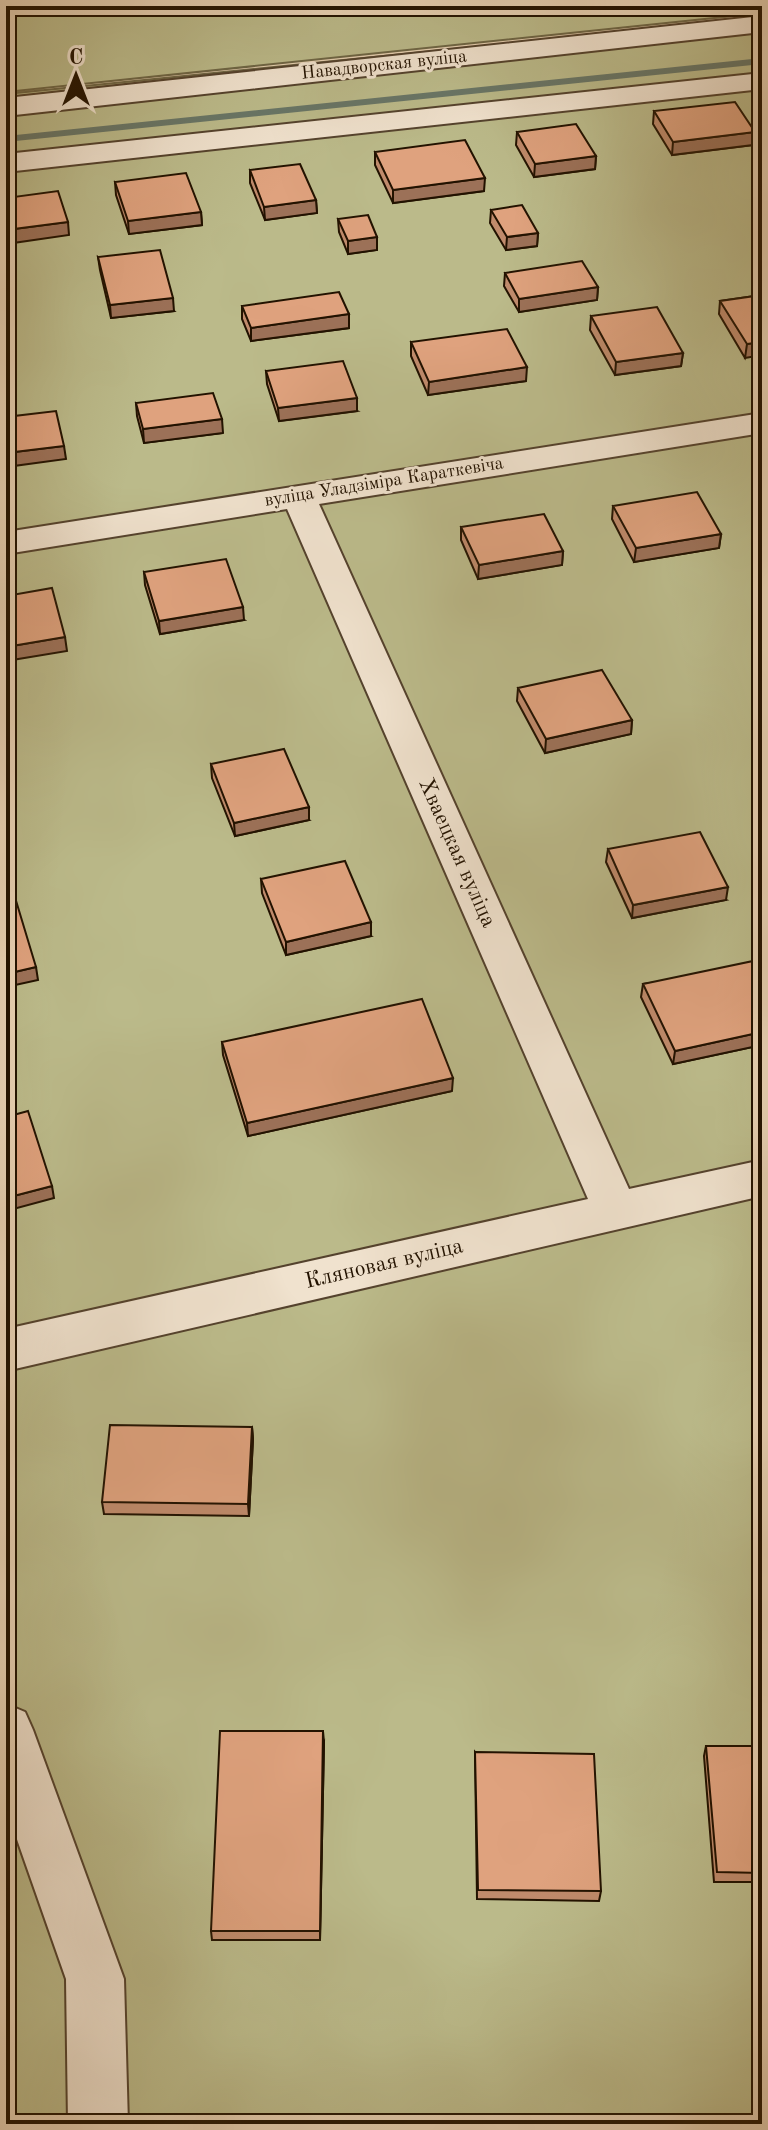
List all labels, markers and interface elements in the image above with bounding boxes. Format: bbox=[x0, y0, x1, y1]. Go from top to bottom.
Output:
north arrow bbox=[36, 36, 116, 116]
text: С bbox=[69, 47, 83, 69]
street label: Навадворская вуліца bbox=[300, 47, 468, 83]
street label: вуліца Уладзіміра Караткевіча bbox=[263, 454, 505, 510]
street label: Хваецкая вуліца bbox=[414, 775, 500, 931]
street label: Кляновая вуліца bbox=[303, 1235, 465, 1293]

